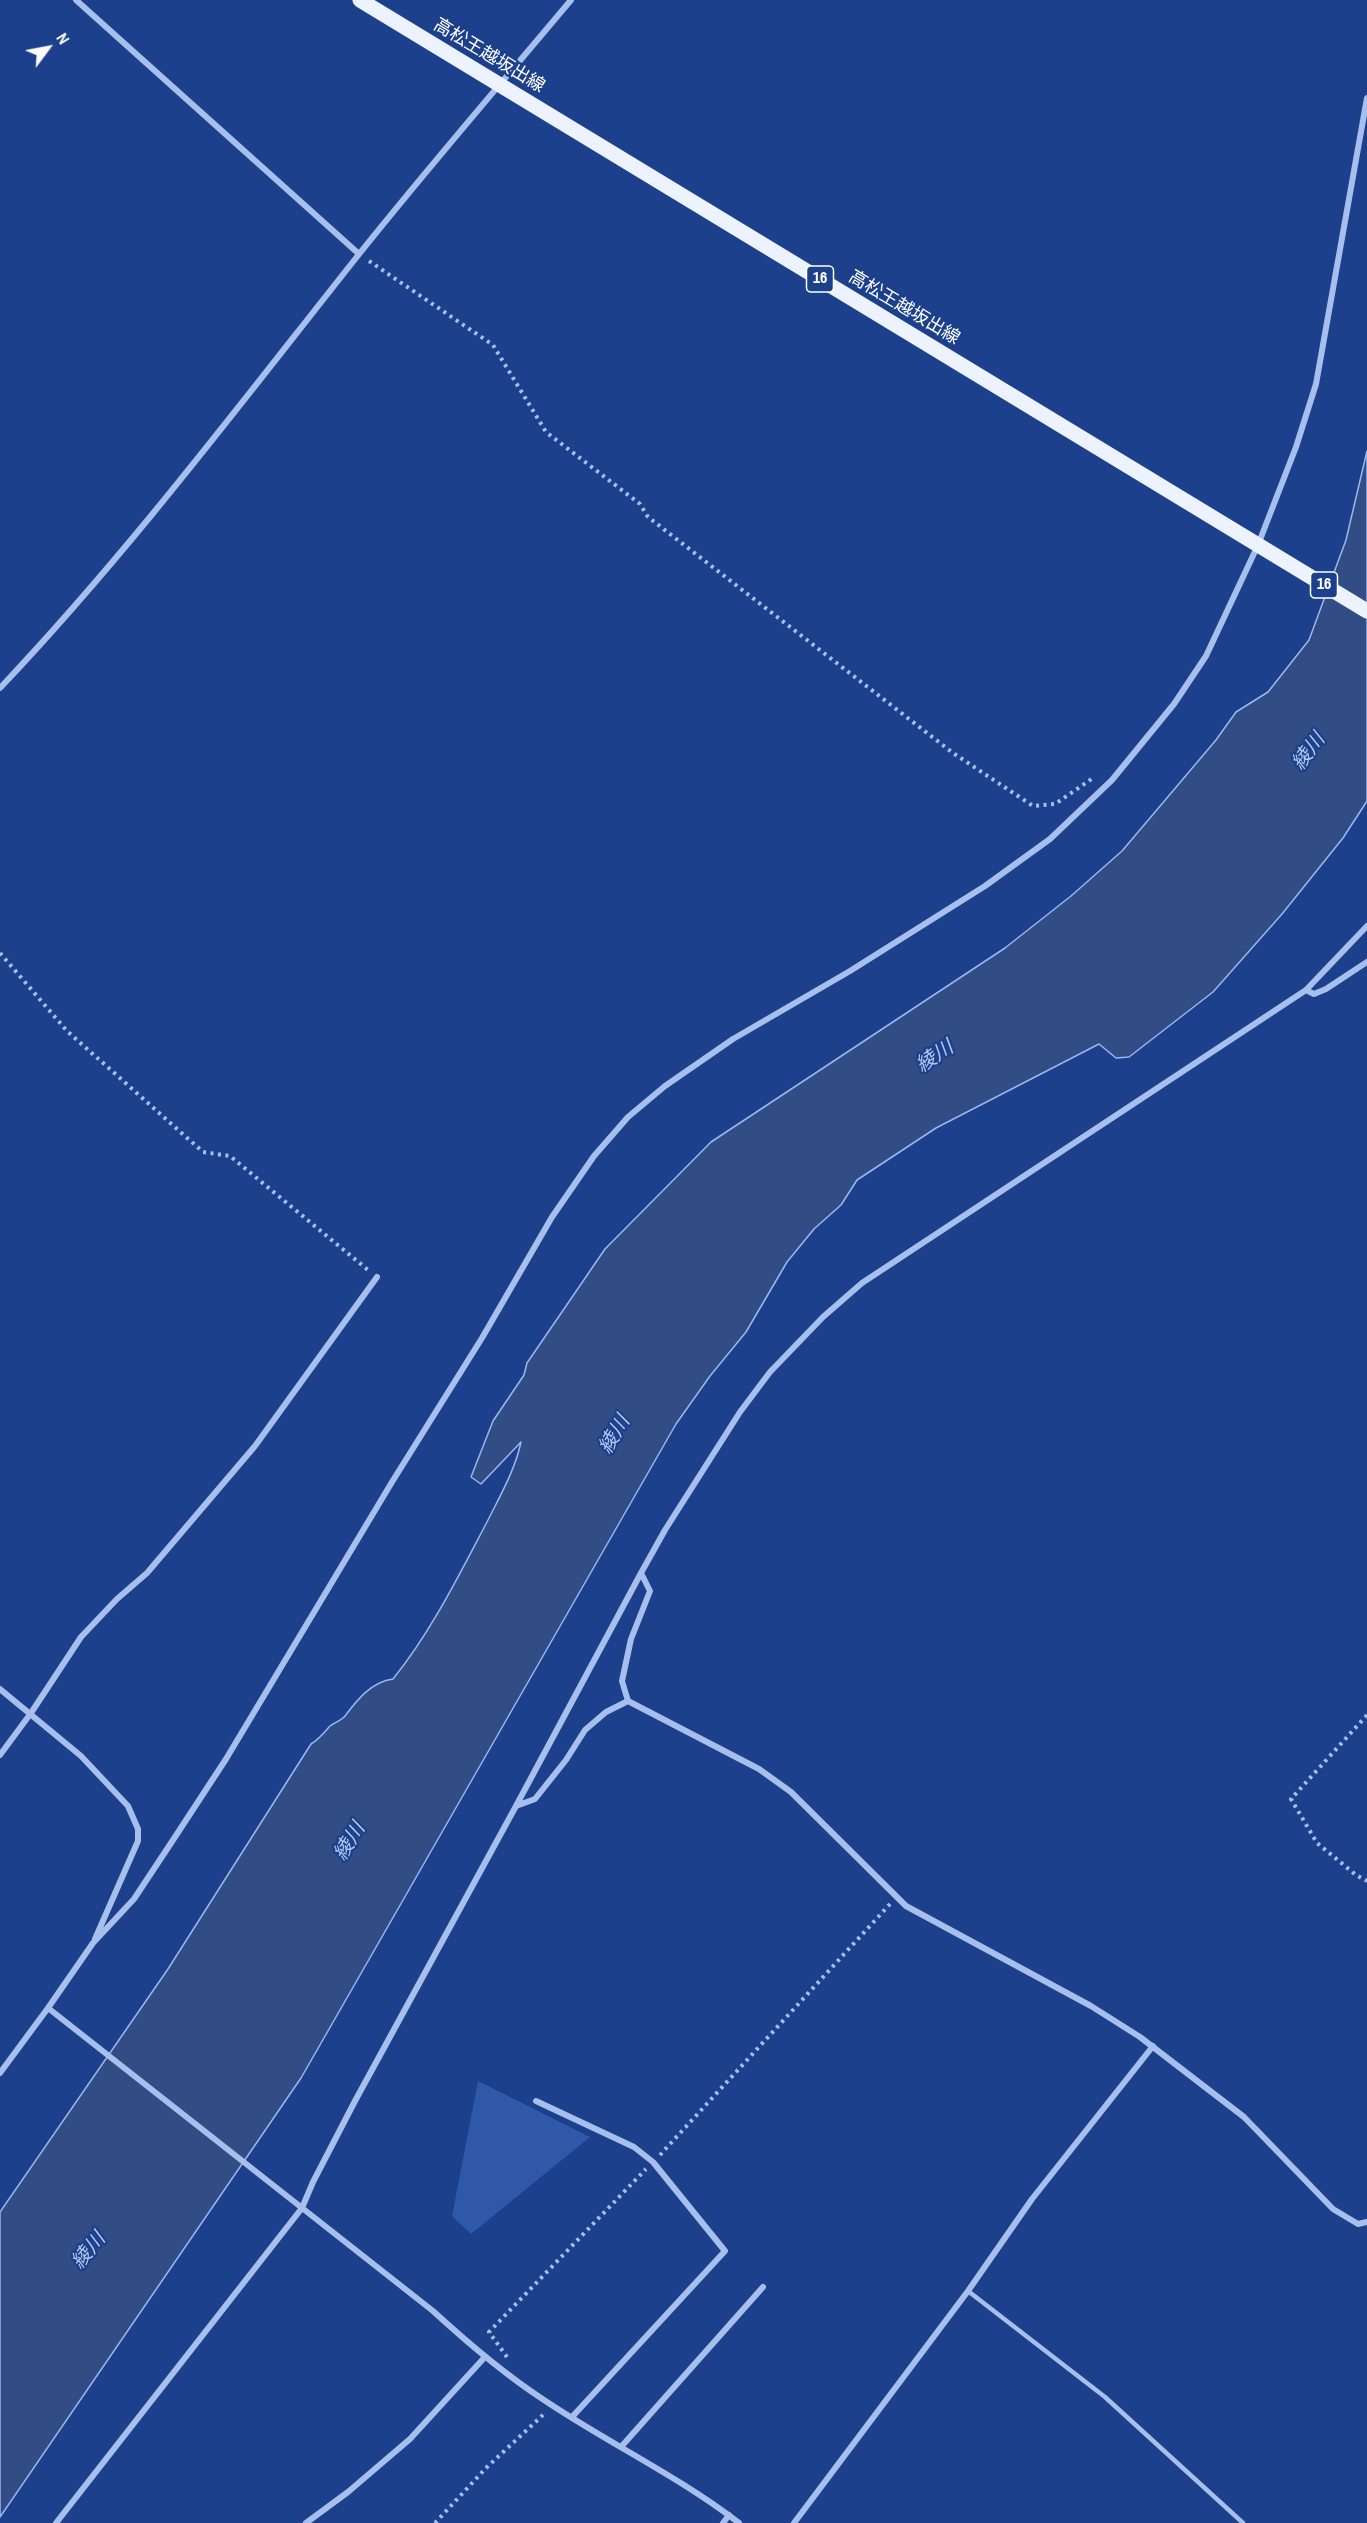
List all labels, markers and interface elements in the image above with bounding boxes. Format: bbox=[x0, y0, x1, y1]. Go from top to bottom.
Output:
street label: 高松王越坂出線 bbox=[429, 14, 549, 98]
north arrow bbox=[18, 18, 78, 78]
text: N bbox=[51, 29, 75, 48]
road number: 16 bbox=[806, 266, 834, 292]
street label: 高松王越坂出線 bbox=[844, 266, 964, 350]
road number: 16 bbox=[1310, 572, 1338, 598]
water label: 綾川 bbox=[1287, 729, 1331, 775]
water label: 綾川 bbox=[912, 1036, 958, 1078]
water label: 綾川 bbox=[594, 1412, 636, 1458]
water label: 綾川 bbox=[329, 1819, 371, 1865]
water label: 綾川 bbox=[67, 2228, 111, 2274]

